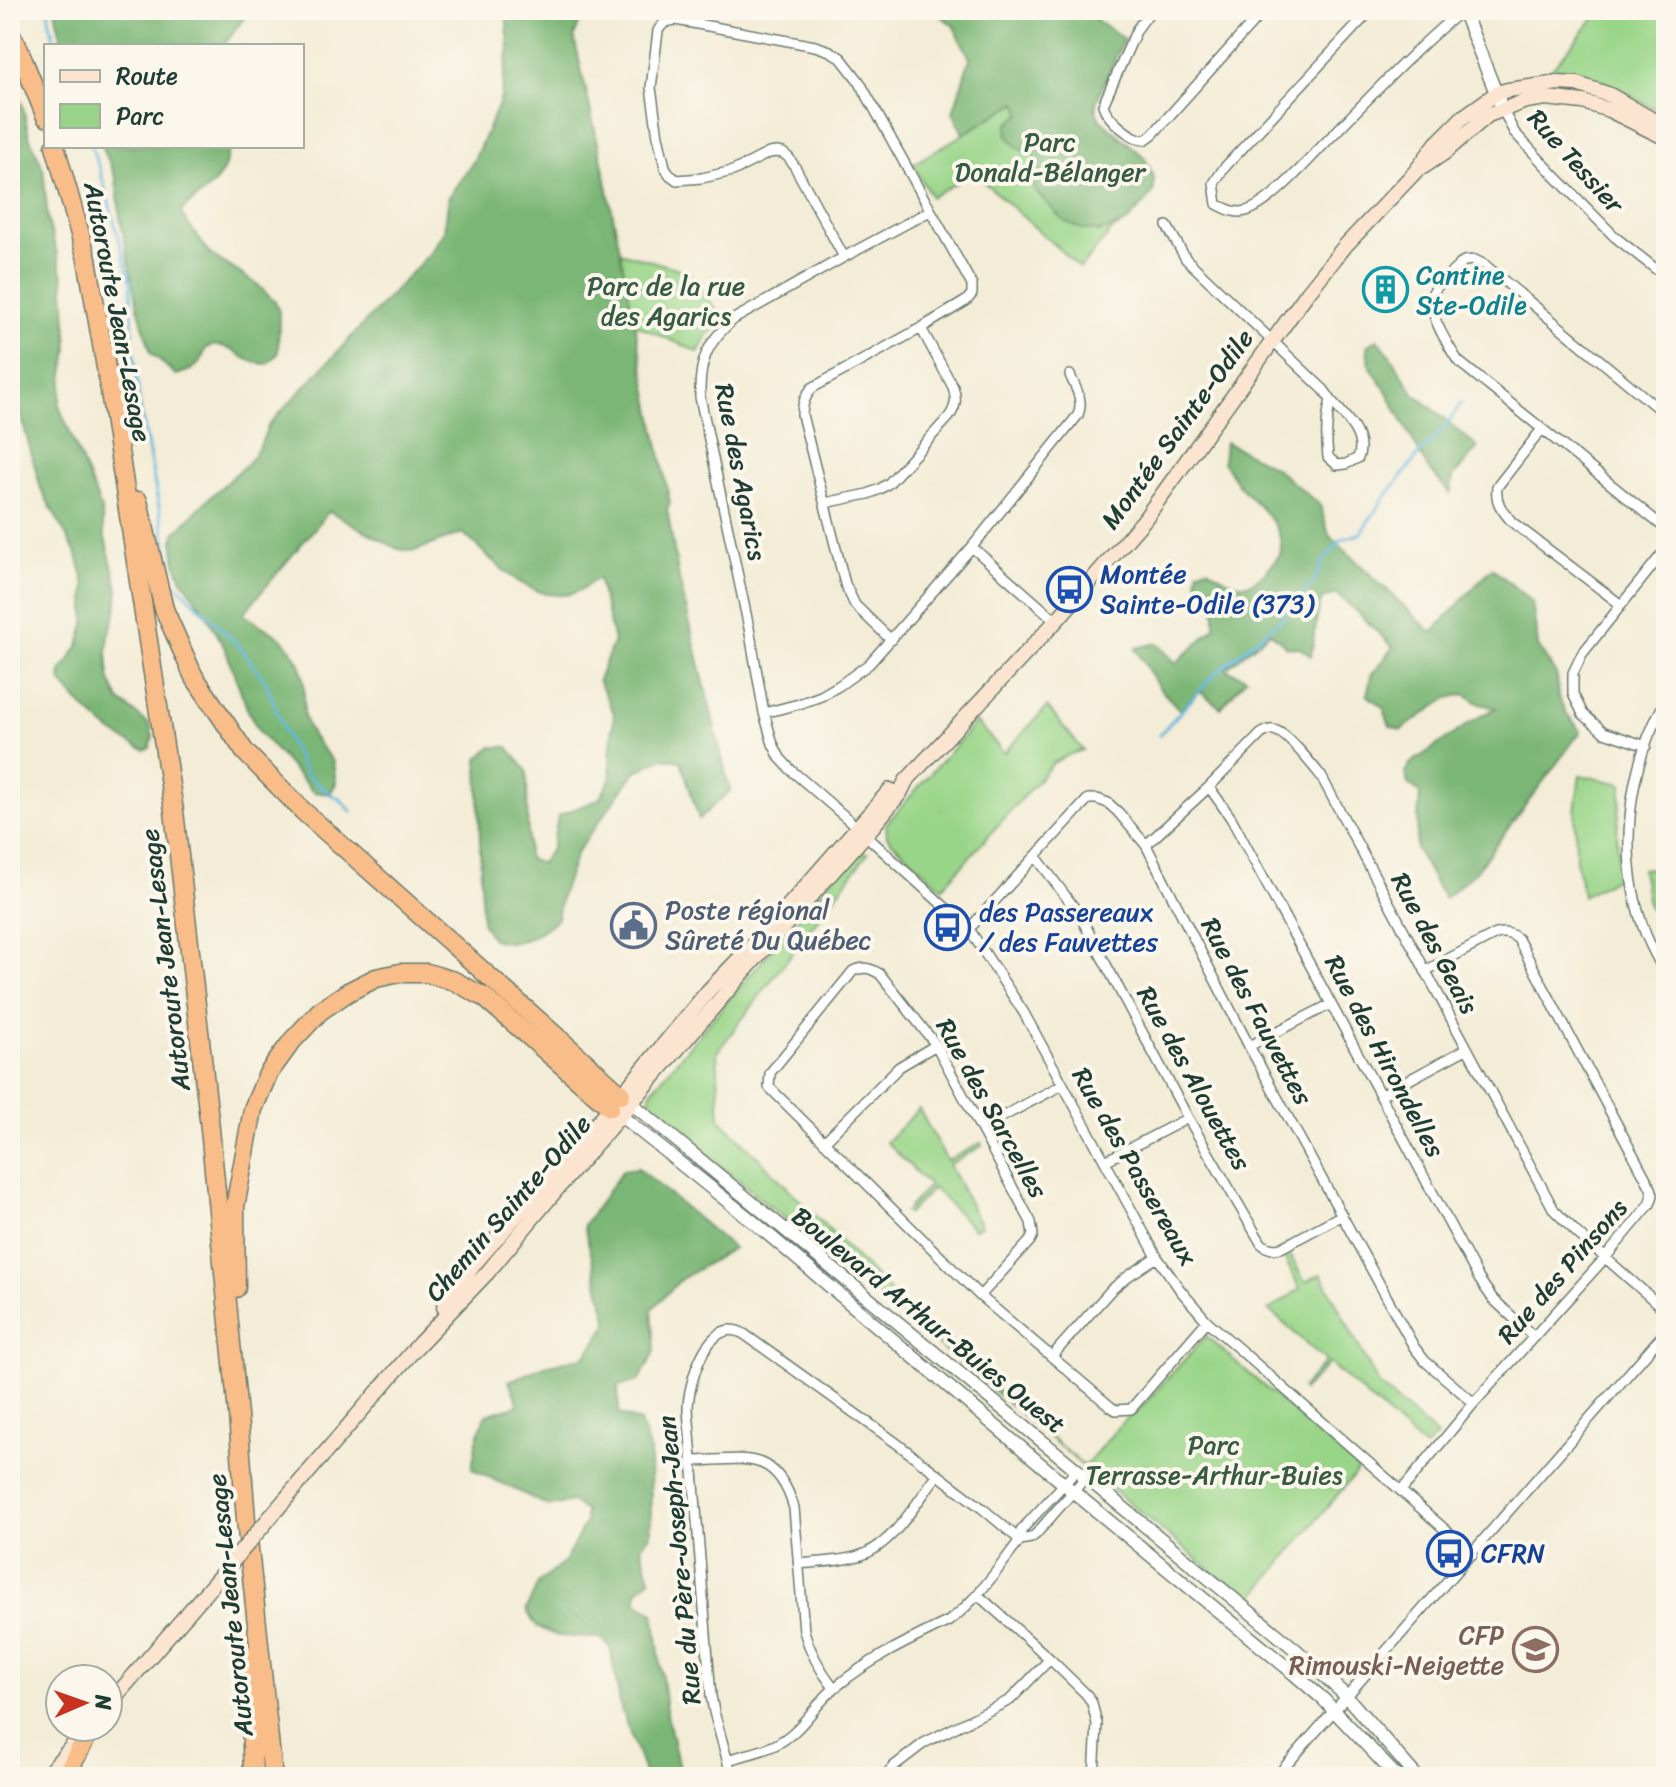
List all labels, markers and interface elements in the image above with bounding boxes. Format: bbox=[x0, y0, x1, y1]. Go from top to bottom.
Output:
legend bbox=[44, 44, 304, 148]
text: Route bbox=[116, 55, 178, 97]
text: Parc bbox=[116, 95, 164, 137]
street label: Rue Tessier bbox=[1516, 98, 1637, 225]
park label: Parc Donald-Bélanger bbox=[955, 119, 1147, 195]
street label: Autoroute Jean-Lesage bbox=[70, 177, 166, 446]
place label: Cantine Ste-Odile bbox=[1416, 252, 1527, 328]
park label: Parc de la rue des Agarics bbox=[587, 263, 745, 339]
building icon: Cantine Ste-Odile bbox=[1361, 266, 1409, 314]
street label: Montée Sainte-Odile bbox=[1088, 319, 1266, 539]
street label: Rue des Agarics bbox=[701, 380, 781, 565]
place label: Montée Sainte-Odile (373) bbox=[1100, 551, 1315, 627]
bus stop icon: Montée Sainte-Odile (373) bbox=[1045, 565, 1093, 613]
street label: Autoroute Jean-Lesage bbox=[126, 826, 204, 1095]
street label: Rue des Geais bbox=[1378, 864, 1492, 1023]
place label: Poste régional Sûreté Du Québec bbox=[665, 887, 872, 963]
place label: des Passereaux / des Fauvettes bbox=[979, 889, 1159, 965]
public building icon: Poste régional Sûreté Du Québec bbox=[610, 901, 658, 949]
bus stop icon: des Passereaux / des Fauvettes bbox=[924, 903, 972, 951]
street label: Rue des Fauvettes bbox=[1188, 909, 1326, 1114]
street label: Rue des Hirondelles bbox=[1312, 946, 1458, 1166]
street label: Rue des Alouettes bbox=[1124, 977, 1264, 1180]
street label: Rue des Sarcelles bbox=[923, 1009, 1061, 1208]
street label: Rue des Passereaux bbox=[1059, 1058, 1211, 1275]
street label: Chemin Sainte-Odile bbox=[413, 1103, 603, 1313]
street label: Rue des Pinsons bbox=[1485, 1187, 1639, 1355]
street label: Boulevard Arthur-Buies Ouest bbox=[781, 1194, 1077, 1446]
street label: Rue du Père-Joseph-Jean bbox=[643, 1413, 715, 1707]
park label: Parc Terrasse-Arthur-Buies bbox=[1085, 1422, 1343, 1498]
street label: Autoroute Jean-Lesage bbox=[193, 1471, 267, 1740]
bus stop icon: CFRN bbox=[1426, 1529, 1474, 1577]
place label: CFRN bbox=[1481, 1530, 1545, 1576]
place label: CFP Rimouski-Neigette bbox=[1289, 1612, 1504, 1688]
school or university icon: CFP Rimouski-Neigette bbox=[1511, 1626, 1559, 1674]
north arrow bbox=[44, 1663, 124, 1743]
text: N bbox=[84, 1693, 123, 1711]

